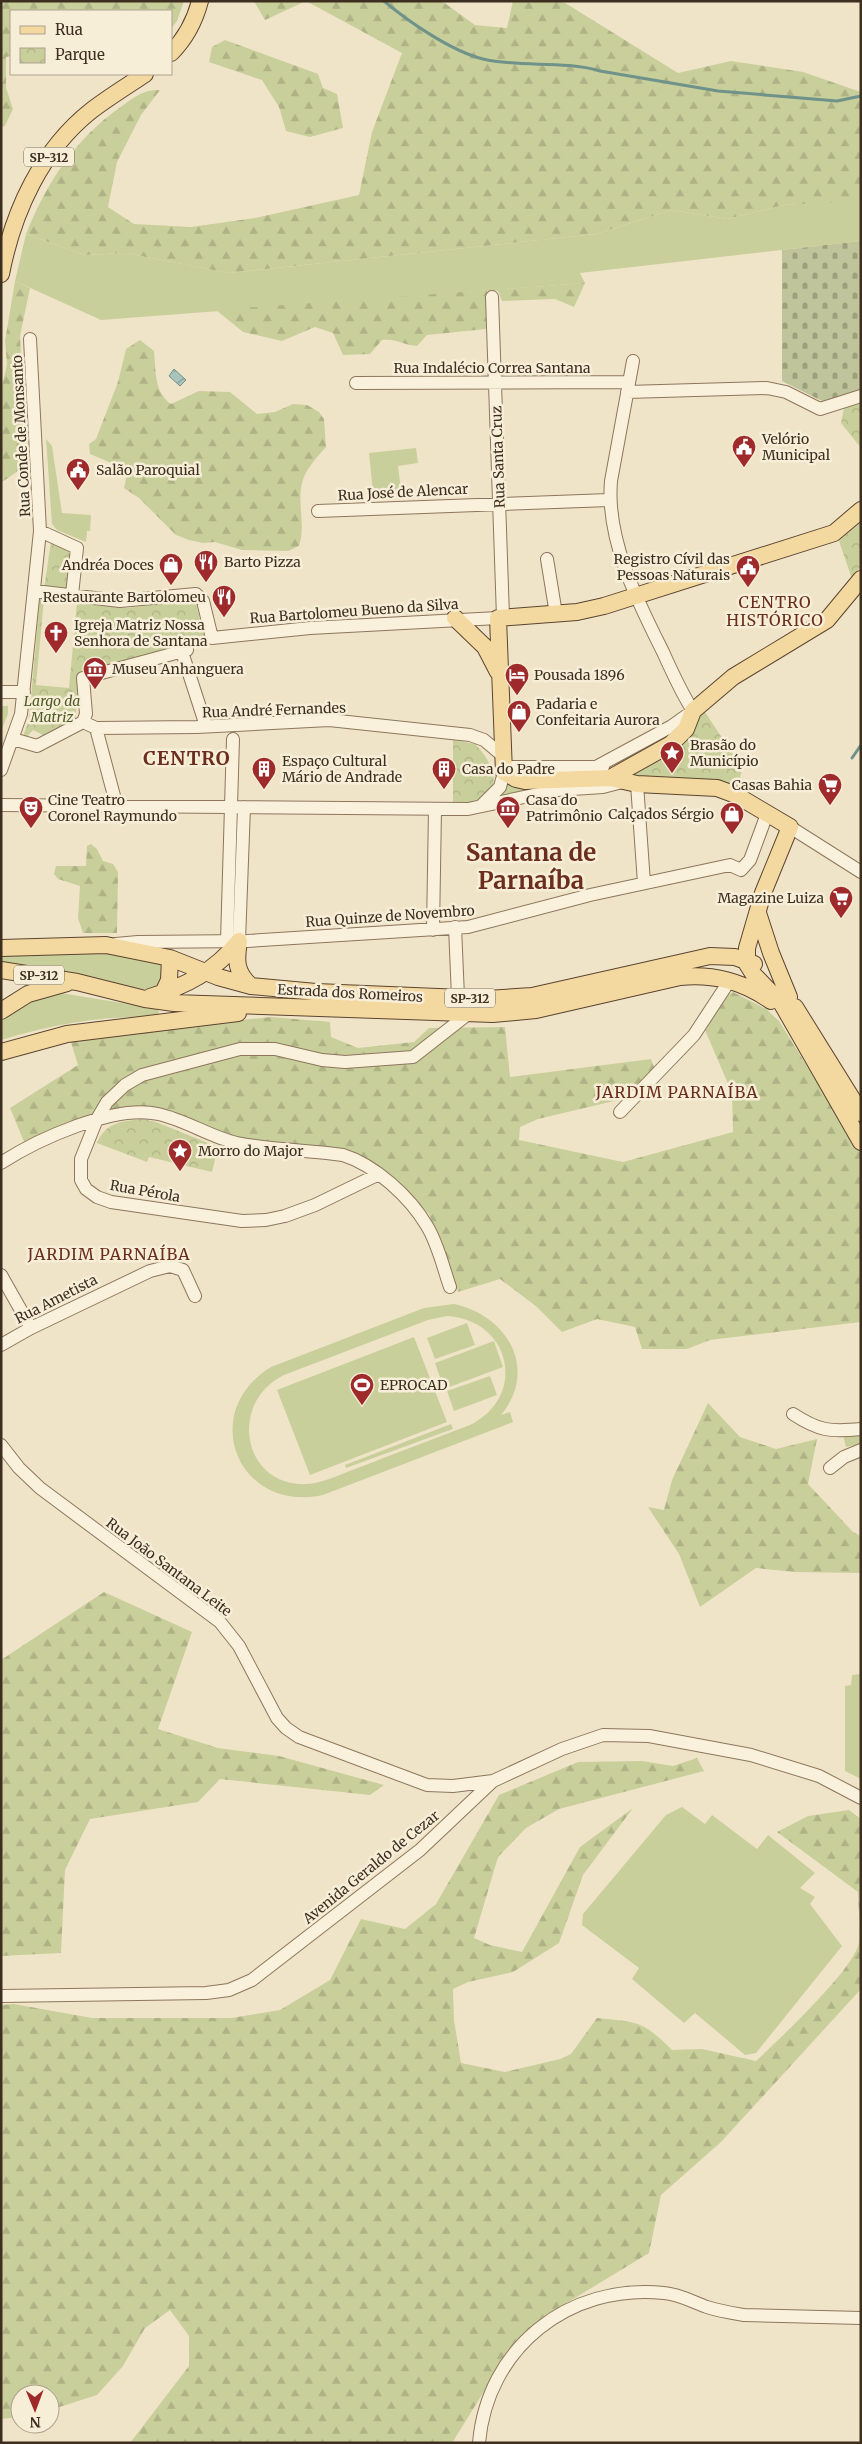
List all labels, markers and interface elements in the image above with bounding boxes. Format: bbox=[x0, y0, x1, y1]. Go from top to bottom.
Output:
legend bbox=[10, 10, 172, 75]
text: Rua bbox=[55, 20, 83, 39]
text: Parque bbox=[55, 45, 105, 64]
road number: SP-312 bbox=[24, 148, 74, 166]
street label: Rua Conde de Monsanto bbox=[8, 355, 34, 517]
street label: Rua Indalécio Correa Santana bbox=[394, 359, 591, 377]
street label: Rua Santa Cruz bbox=[487, 405, 509, 508]
place label: Velório Municipal bbox=[761, 430, 831, 464]
public building icon: Velório Municipal bbox=[731, 434, 757, 468]
public building icon: Salão Paroquial bbox=[65, 457, 91, 491]
place label: Salão Paroquial bbox=[96, 461, 200, 479]
street label: Rua José de Alencar bbox=[337, 480, 469, 504]
restaurant icon: Barto Pizza bbox=[193, 549, 219, 583]
place label: Registro Cívil das Pessoas Naturais bbox=[614, 550, 730, 584]
shop icon: Andréa Doces bbox=[158, 552, 184, 586]
place label: Barto Pizza bbox=[224, 553, 301, 571]
public building icon: Registro Cívil das Pessoas Naturais bbox=[735, 554, 761, 588]
place label: Andréa Doces bbox=[61, 556, 154, 574]
restaurant icon: Restaurante Bartolomeu bbox=[211, 584, 237, 618]
place label: Restaurante Bartolomeu bbox=[43, 588, 206, 606]
district label: CENTRO HISTÓRICO bbox=[726, 592, 824, 630]
street label: Rua Bartolomeu Bueno da Silva bbox=[249, 595, 460, 627]
place label: Igreja Matriz Nossa Senhora de Santana bbox=[74, 616, 208, 650]
church icon: Igreja Matriz Nossa Senhora de Santana bbox=[43, 620, 69, 654]
museum icon: Museu Anhanguera bbox=[82, 656, 108, 690]
place label: Museu Anhanguera bbox=[112, 660, 244, 678]
hotel icon: Pousada 1896 bbox=[504, 662, 530, 696]
place label: Pousada 1896 bbox=[534, 666, 625, 684]
park label: Largo da Matriz bbox=[24, 692, 80, 726]
place label: Padaria e Confeitaria Aurora bbox=[536, 695, 660, 729]
street label: Rua André Fernandes bbox=[202, 698, 346, 722]
shop icon: Padaria e Confeitaria Aurora bbox=[506, 699, 532, 733]
place label: Brasão do Município bbox=[690, 736, 759, 770]
place icon: Brasão do Município bbox=[659, 740, 685, 774]
district label: CENTRO bbox=[143, 746, 231, 770]
place label: Espaço Cultural Mário de Andrade bbox=[282, 752, 402, 786]
building icon: Espaço Cultural Mário de Andrade bbox=[251, 756, 277, 790]
building icon: Casa do Padre bbox=[431, 756, 457, 790]
place label: Casa do Padre bbox=[462, 760, 555, 778]
supermarket icon: Casas Bahia bbox=[817, 772, 843, 806]
place label: Casas Bahia bbox=[732, 776, 812, 794]
place label: Cine Teatro Coronel Raymundo bbox=[48, 791, 177, 825]
place label: Casa do Patrimônio bbox=[526, 791, 603, 825]
theatre icon: Cine Teatro Coronel Raymundo bbox=[18, 795, 44, 829]
museum icon: Casa do Patrimônio bbox=[495, 795, 521, 829]
shop icon: Calçados Sérgio bbox=[719, 801, 745, 835]
place label: Calçados Sérgio bbox=[608, 805, 714, 823]
district label: Santana de Parnaíba bbox=[466, 837, 596, 896]
supermarket icon: Magazine Luiza bbox=[828, 885, 854, 919]
place label: Magazine Luiza bbox=[717, 889, 824, 907]
street label: Rua Quinze de Novembro bbox=[305, 901, 475, 931]
road number: SP-312 bbox=[14, 966, 64, 984]
street label: Estrada dos Romeiros bbox=[277, 980, 423, 1006]
road number: SP-312 bbox=[445, 988, 495, 1008]
district label: JARDIM PARNAÍBA bbox=[594, 1082, 759, 1102]
place icon: Morro do Major bbox=[167, 1138, 193, 1172]
place label: Morro do Major bbox=[198, 1142, 303, 1160]
street label: Rua Pérola bbox=[108, 1176, 182, 1206]
district label: JARDIM PARNAÍBA bbox=[26, 1244, 191, 1264]
street label: Rua Ametista bbox=[12, 1270, 101, 1328]
sports icon: EPROCAD bbox=[349, 1372, 375, 1406]
place label: EPROCAD bbox=[380, 1376, 448, 1394]
street label: Rua João Santana Leite bbox=[103, 1514, 235, 1620]
street label: Avenida Geraldo de Cezar bbox=[298, 1806, 443, 1928]
north arrow bbox=[10, 2384, 60, 2434]
text: N bbox=[30, 2413, 41, 2431]

